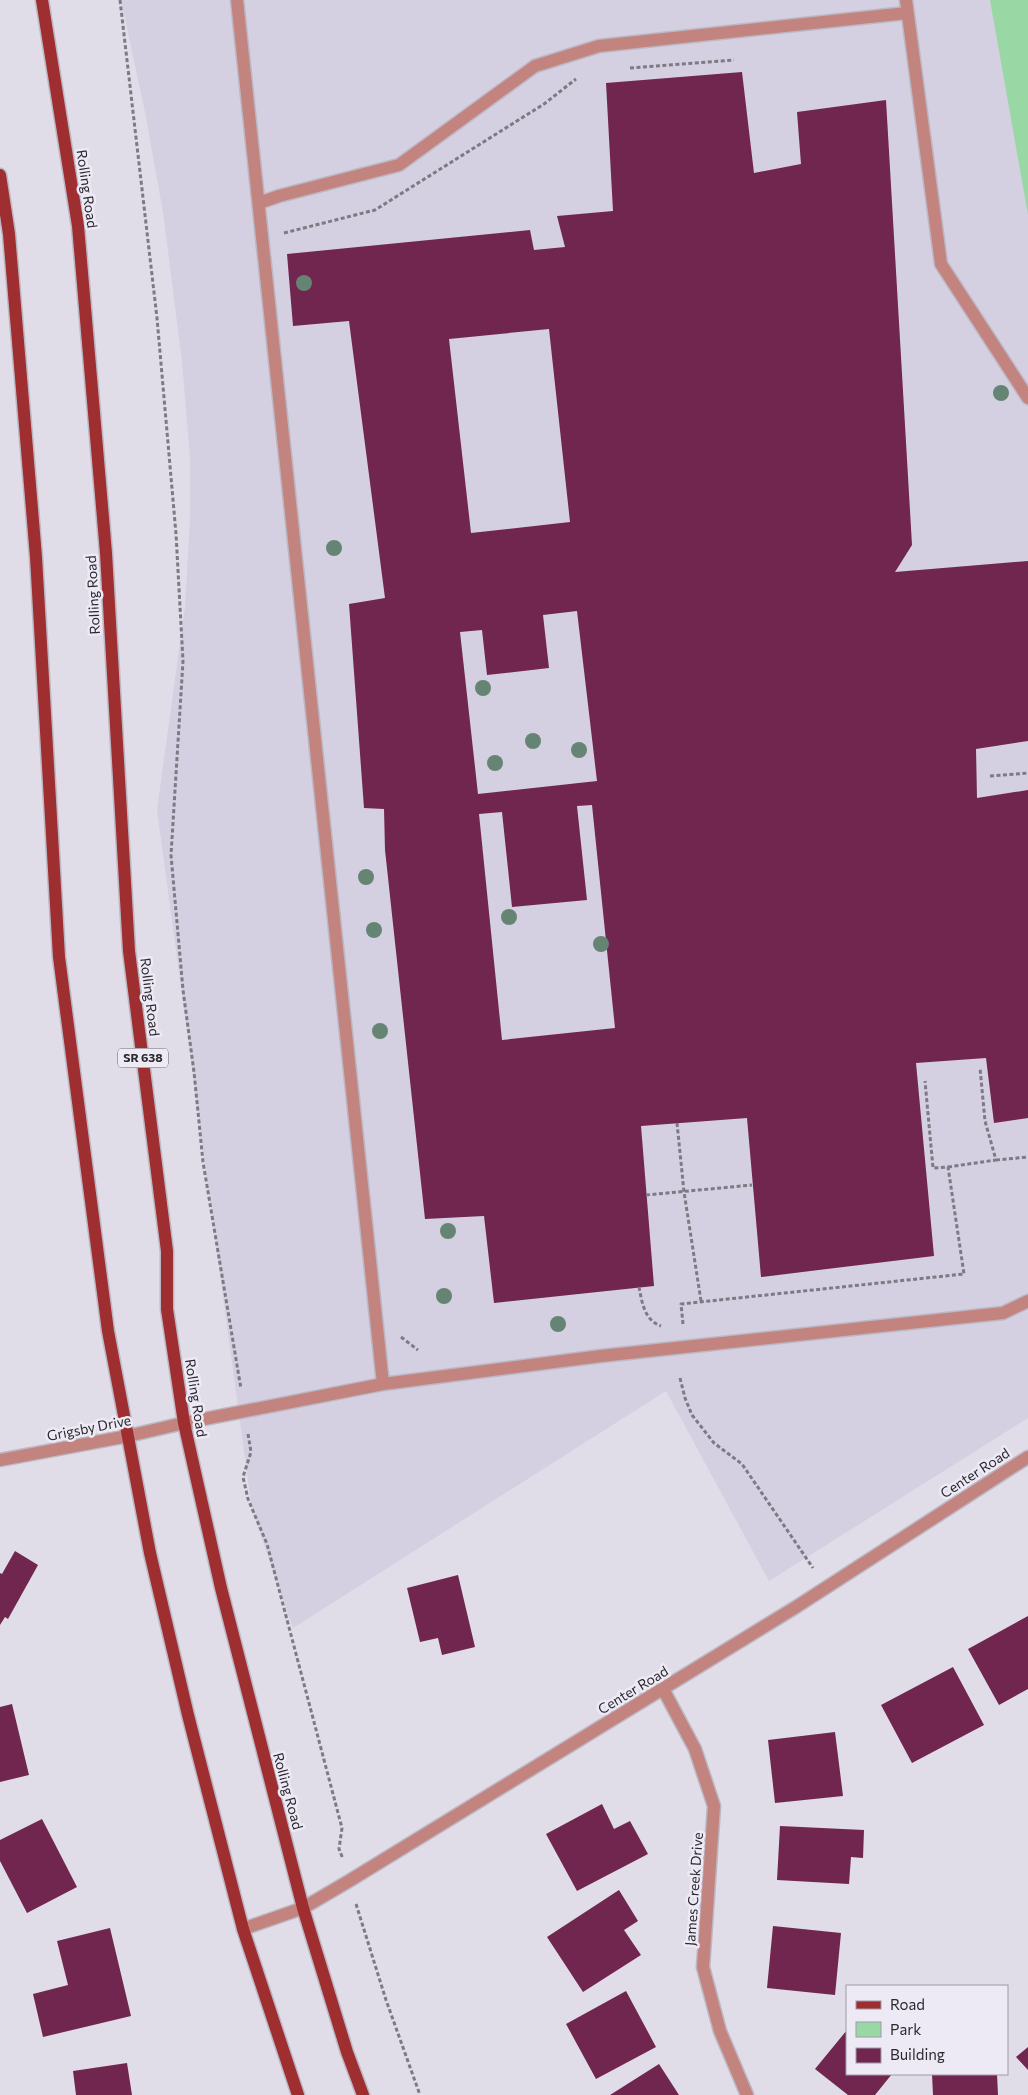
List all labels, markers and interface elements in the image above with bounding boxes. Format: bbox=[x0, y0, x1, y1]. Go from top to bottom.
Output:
street label: Rolling Road bbox=[74, 149, 101, 229]
street label: Rolling Road bbox=[82, 555, 103, 635]
street label: Rolling Road bbox=[137, 957, 164, 1037]
road number: SR 638 bbox=[118, 1048, 168, 1068]
street label: Rolling Road bbox=[182, 1358, 211, 1438]
street label: Grigsby Drive bbox=[45, 1411, 132, 1444]
street label: Center Road bbox=[937, 1444, 1012, 1501]
street label: Center Road bbox=[595, 1662, 671, 1717]
street label: Rolling Road bbox=[270, 1751, 307, 1831]
street label: James Creek Drive bbox=[681, 1832, 706, 1946]
legend bbox=[846, 1985, 1008, 2075]
text: Road bbox=[890, 1995, 925, 2013]
text: Park bbox=[890, 2020, 921, 2038]
text: Building bbox=[890, 2045, 945, 2063]

